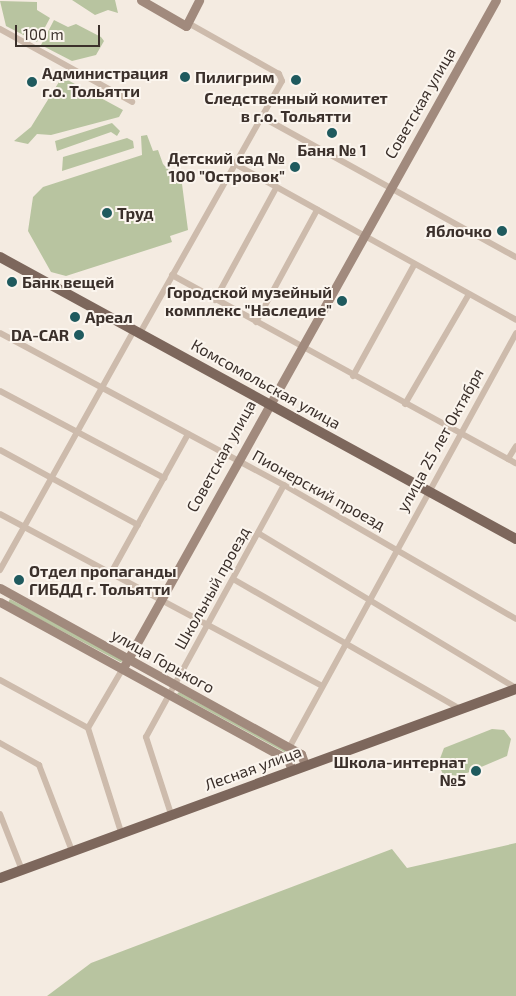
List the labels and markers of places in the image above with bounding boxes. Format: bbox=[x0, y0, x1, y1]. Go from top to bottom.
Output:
place label: Администрация г.о. Тольятти bbox=[42, 63, 168, 101]
place label: Пилигрим bbox=[195, 67, 275, 87]
marker: Пилигрим bbox=[179, 71, 191, 83]
marker: Следственный комитет в г.о. Тольятти bbox=[290, 74, 302, 86]
marker: Администрация г.о. Тольятти bbox=[26, 76, 38, 88]
place label: Следственный комитет в г.о. Тольятти bbox=[204, 88, 388, 126]
marker: Баня № 1 bbox=[326, 127, 338, 139]
place label: Баня № 1 bbox=[297, 140, 367, 160]
place label: Детский сад № 100 "Островок" bbox=[167, 148, 285, 186]
marker: Детский сад № 100 "Островок" bbox=[289, 161, 301, 173]
place label: Труд bbox=[117, 203, 154, 223]
marker: Труд bbox=[101, 207, 113, 219]
place label: Яблочко bbox=[426, 221, 492, 241]
marker: Яблочко bbox=[496, 225, 508, 237]
place label: Банк вещей bbox=[22, 272, 114, 292]
marker: Банк вещей bbox=[6, 276, 18, 288]
place label: Городской музейный комплекс "Наследие" bbox=[165, 282, 332, 320]
marker: Городской музейный комплекс "Наследие" bbox=[336, 295, 348, 307]
place label: Ареал bbox=[85, 307, 133, 327]
marker: Ареал bbox=[69, 311, 81, 323]
place label: DA-CAR bbox=[11, 325, 69, 345]
marker: DA-CAR bbox=[73, 329, 85, 341]
place label: Отдел пропаганды ГИБДД г. Тольятти bbox=[29, 561, 177, 599]
marker: Отдел пропаганды ГИБДД г. Тольятти bbox=[13, 574, 25, 586]
place label: Школа-интернат №5 bbox=[333, 752, 466, 790]
marker: Школа-интернат №5 bbox=[470, 765, 482, 777]

